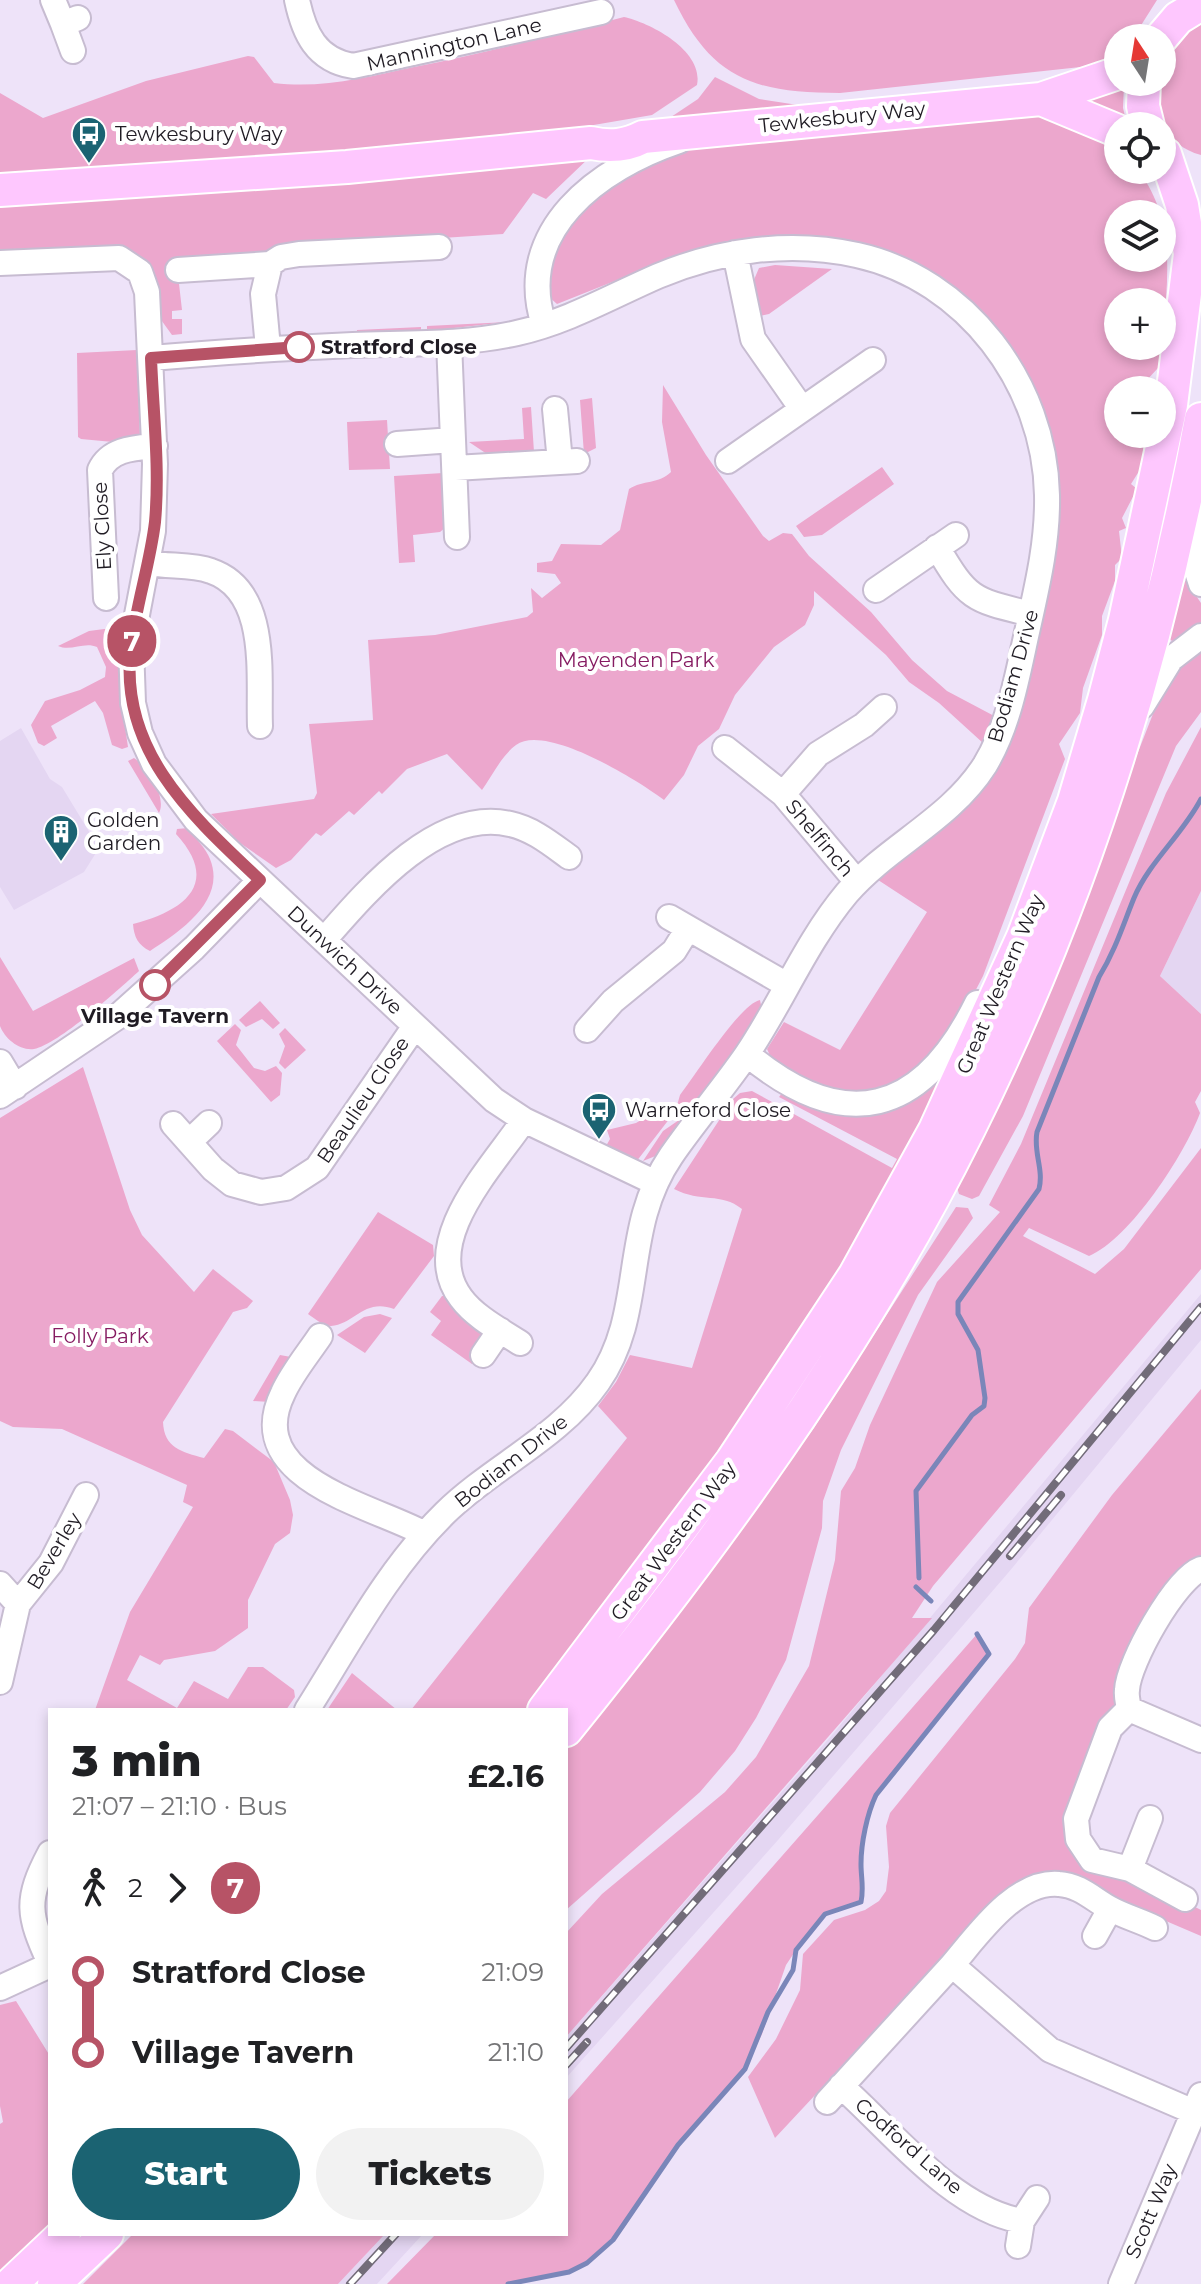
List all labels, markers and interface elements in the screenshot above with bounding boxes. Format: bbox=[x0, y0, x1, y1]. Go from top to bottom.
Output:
street label: Mannington Lane bbox=[364, 12, 544, 76]
north arrow bbox=[1104, 24, 1176, 96]
map controls bbox=[1104, 24, 1176, 448]
street label: Tewkesbury Way bbox=[757, 96, 927, 138]
button: locate bbox=[1104, 112, 1176, 184]
bus stop icon: Tewkesbury Way bbox=[70, 115, 108, 165]
place label: Tewkesbury Way bbox=[115, 122, 283, 146]
button: layers bbox=[1104, 200, 1176, 272]
button: + bbox=[1104, 288, 1176, 360]
marker: Stratford Close bbox=[284, 332, 314, 362]
place label: Stratford Close bbox=[321, 335, 477, 359]
button: − bbox=[1104, 376, 1176, 448]
street label: Ely Close bbox=[88, 481, 116, 571]
street label: Bodiam Drive bbox=[983, 607, 1043, 745]
line badge: 7 bbox=[106, 615, 158, 667]
text: 7 bbox=[123, 624, 141, 658]
park label: Mayenden Park bbox=[558, 648, 714, 672]
street label: Shelfinch bbox=[781, 794, 859, 882]
place label: Golden Garden bbox=[87, 808, 161, 855]
building icon: Golden Garden bbox=[42, 813, 80, 863]
street label: Great Western Way bbox=[951, 890, 1049, 1077]
street label: Dunwich Drive bbox=[283, 901, 407, 1019]
marker: Village Tavern bbox=[140, 970, 170, 1000]
place label: Village Tavern bbox=[80, 1004, 229, 1028]
street label: Beaulieu Close bbox=[312, 1032, 414, 1168]
bus stop icon: Warneford Close bbox=[580, 1091, 618, 1141]
place label: Warneford Close bbox=[625, 1098, 791, 1122]
park label: Folly Park bbox=[51, 1324, 149, 1348]
street label: Bodiam Drive bbox=[450, 1409, 572, 1513]
street label: Great Western Way bbox=[605, 1457, 741, 1625]
street label: Beverley bbox=[22, 1508, 86, 1594]
text: 3 min bbox=[72, 1733, 202, 1787]
text: £2.16 bbox=[468, 1758, 544, 1795]
text: 21:07 – 21:10 · Bus bbox=[72, 1790, 287, 1822]
icon: walk bbox=[72, 1866, 116, 1910]
icon: forward bbox=[155, 1866, 199, 1910]
text: 7 bbox=[227, 1871, 244, 1905]
text: 2 bbox=[128, 1872, 143, 1904]
text: Stratford Close bbox=[132, 1954, 366, 1991]
text: 21:09 bbox=[481, 1956, 544, 1988]
text: Village Tavern bbox=[132, 2034, 354, 2071]
text: 21:10 bbox=[488, 2036, 544, 2068]
street label: Codford Lane bbox=[850, 2093, 968, 2199]
button: Start bbox=[72, 2128, 300, 2220]
button: Tickets bbox=[316, 2128, 544, 2220]
street label: Scott Way bbox=[1120, 2160, 1182, 2262]

